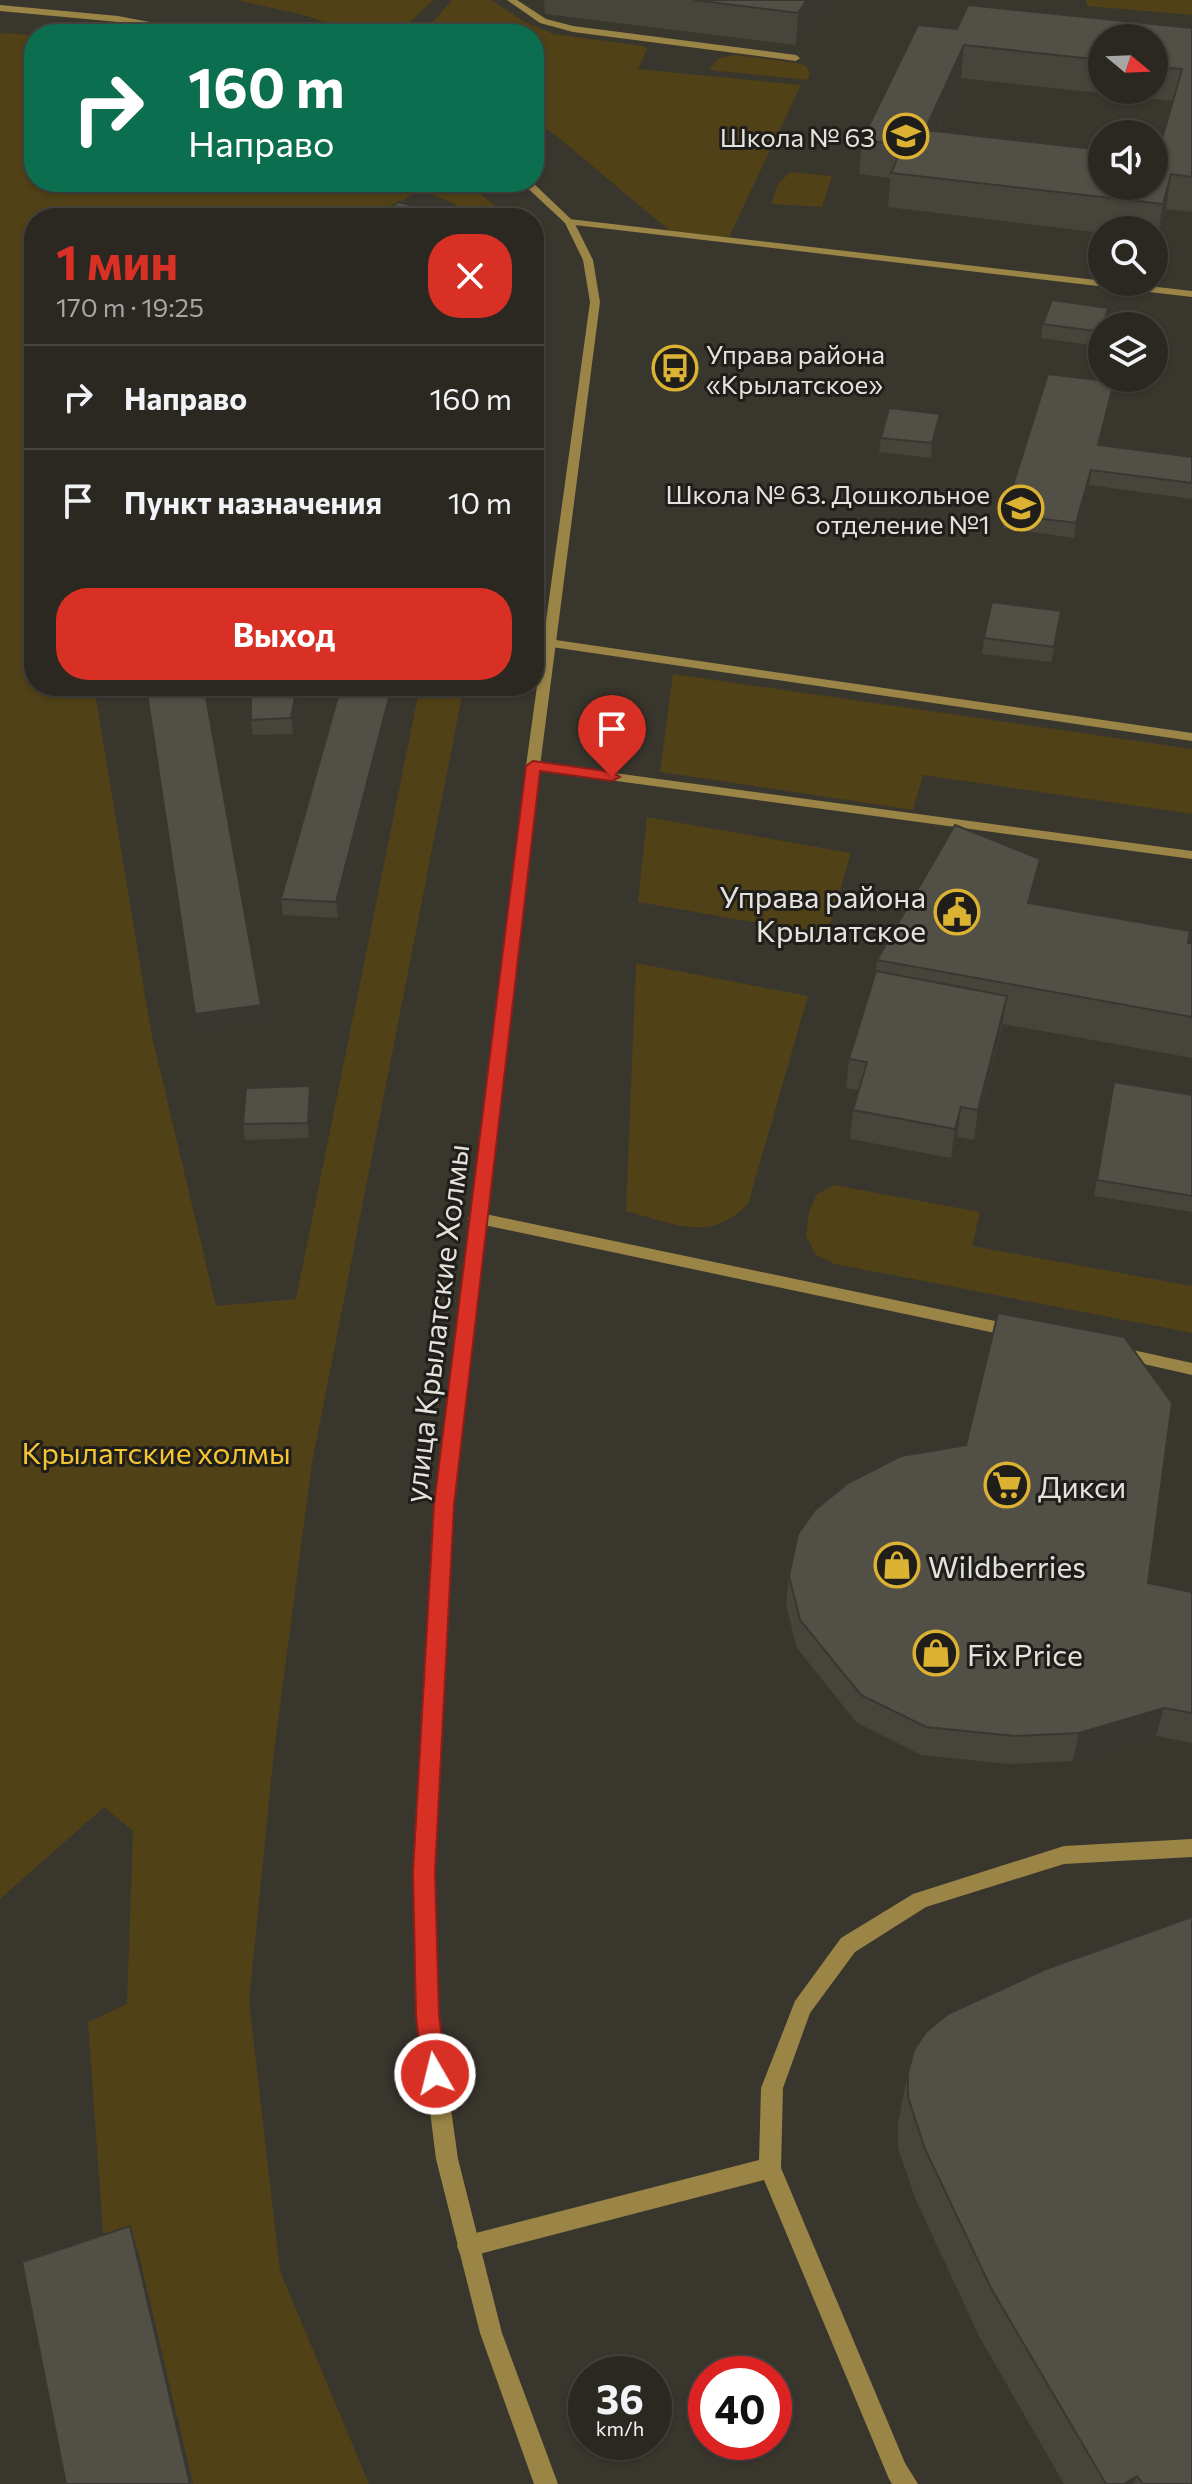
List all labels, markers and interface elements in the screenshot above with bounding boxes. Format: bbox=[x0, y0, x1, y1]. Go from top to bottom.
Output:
north arrow bbox=[1088, 24, 1168, 104]
map controls bbox=[1088, 24, 1168, 392]
text: 160 m bbox=[188, 51, 345, 120]
icon: right bbox=[56, 56, 160, 160]
school or university icon: Школа № 63 bbox=[882, 112, 930, 160]
text: Направо bbox=[188, 120, 334, 164]
button: sound bbox=[1088, 120, 1168, 200]
place label: Школа № 63 bbox=[720, 121, 875, 152]
button: search bbox=[1088, 216, 1168, 296]
text: 1 мин bbox=[56, 231, 178, 290]
button: close bbox=[428, 234, 512, 318]
text: 170 m · 19:25 bbox=[56, 291, 204, 322]
button: layers bbox=[1088, 312, 1168, 392]
place label: Управа района «Крылатское» bbox=[706, 338, 885, 399]
bus stop icon: Управа района «Крылатское» bbox=[651, 344, 699, 392]
icon: right bbox=[56, 375, 100, 419]
text: Направо bbox=[124, 379, 247, 416]
text: 160 m bbox=[429, 379, 512, 416]
place label: Школа № 63. Дошкольное отделение №1 bbox=[665, 478, 990, 539]
icon: arrive bbox=[56, 479, 100, 523]
text: Пункт назначения bbox=[124, 483, 382, 520]
text: 10 m bbox=[448, 483, 512, 520]
school or university icon: Школа № 63. Дошкольное отделение №1 bbox=[997, 484, 1045, 532]
button: Выход bbox=[56, 588, 512, 680]
pin bbox=[578, 695, 646, 777]
icon: arrive bbox=[590, 707, 634, 751]
place label: Управа района Крылатское bbox=[719, 877, 926, 948]
public building icon: Управа района Крылатское bbox=[933, 888, 981, 936]
street label: улица Крылатские Холмы bbox=[395, 1142, 475, 1504]
park label: Крылатские холмы bbox=[21, 1433, 291, 1470]
supermarket icon: Дикси bbox=[983, 1461, 1031, 1509]
place label: Дикси bbox=[1038, 1467, 1126, 1504]
shop icon: Wildberries bbox=[873, 1541, 921, 1589]
place label: Wildberries bbox=[928, 1547, 1086, 1584]
shop icon: Fix Price bbox=[912, 1629, 960, 1677]
place label: Fix Price bbox=[967, 1635, 1083, 1672]
position arrow bbox=[393, 2032, 477, 2116]
speed limit sign: 40 bbox=[688, 2356, 792, 2460]
text: 36 bbox=[596, 2373, 644, 2422]
text: km/h bbox=[596, 2416, 644, 2440]

